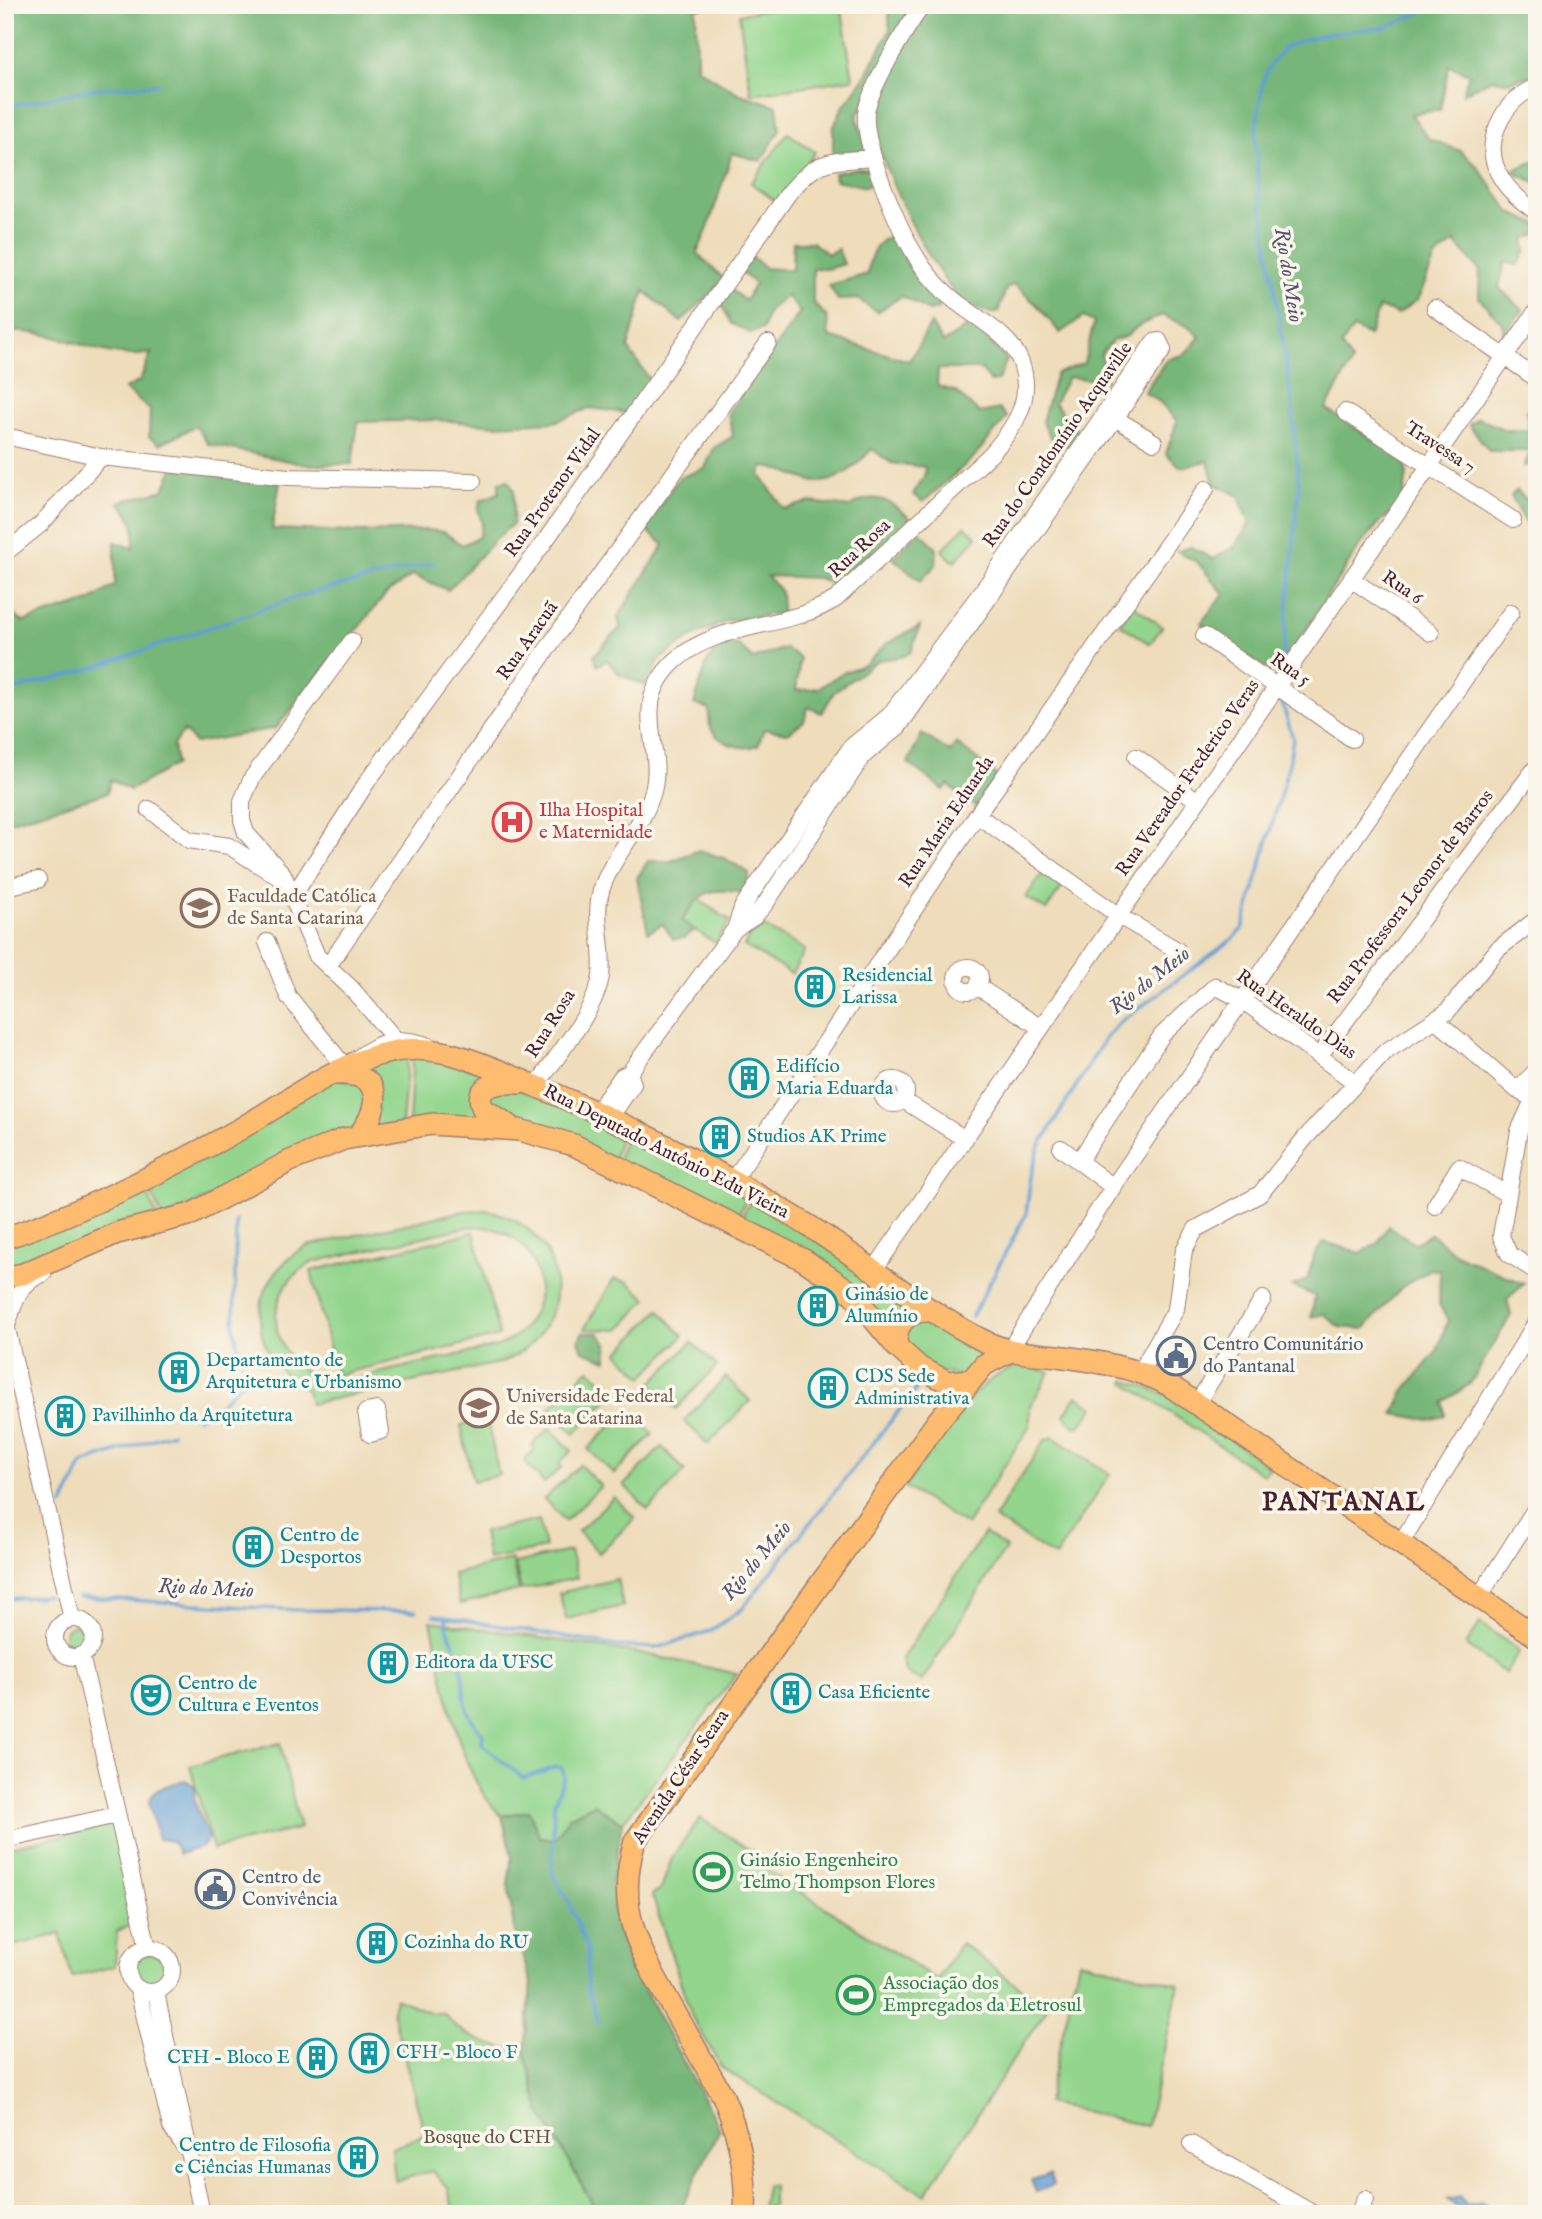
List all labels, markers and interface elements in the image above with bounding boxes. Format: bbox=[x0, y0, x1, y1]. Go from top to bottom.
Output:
water label: Rio do Meio bbox=[1267, 226, 1309, 324]
street label: Rua do Condomínio Acquaville bbox=[978, 337, 1138, 552]
street label: Travessa 7 bbox=[1400, 416, 1480, 480]
street label: Rua Protenor Vidal bbox=[499, 423, 607, 562]
street label: Rua Rosa bbox=[824, 514, 897, 584]
street label: Rua 6 bbox=[1377, 566, 1428, 611]
street label: Rua Aracuã bbox=[492, 596, 564, 685]
street label: Rua 5 bbox=[1265, 648, 1315, 692]
street label: Rua Vereador Frederico Veras bbox=[1111, 675, 1265, 881]
street label: Rua Maria Eduarda bbox=[894, 751, 1000, 892]
street label: Rua Professora Leonor de Barros bbox=[1323, 785, 1499, 1009]
place label: Ilha Hospital e Maternidade bbox=[539, 799, 653, 845]
hospital icon: Ilha Hospital e Maternidade bbox=[491, 801, 533, 843]
place label: Faculdade Católica de Santa Catarina bbox=[227, 885, 377, 931]
school or university icon: Faculdade Católica de Santa Catarina bbox=[179, 887, 221, 929]
water label: Rio do Meio bbox=[1104, 941, 1196, 1021]
place label: Residencial Larissa bbox=[842, 964, 933, 1010]
street label: Rua Heraldo Dias bbox=[1231, 965, 1361, 1065]
building icon: Residencial Larissa bbox=[794, 966, 836, 1008]
street label: Rua Rosa bbox=[521, 985, 582, 1063]
place label: Edifício Maria Eduarda bbox=[776, 1055, 894, 1101]
building icon: Edifício Maria Eduarda bbox=[728, 1057, 770, 1099]
street label: Rua Deputado Antônio Edu Vieira bbox=[539, 1079, 794, 1225]
building icon: Studios AK Prime bbox=[699, 1116, 741, 1158]
place label: Studios AK Prime bbox=[747, 1125, 887, 1149]
place label: Ginásio de Alumínio bbox=[844, 1283, 929, 1329]
building icon: Ginásio de Alumínio bbox=[797, 1285, 839, 1327]
place label: Centro Comunitário do Pantanal bbox=[1203, 1333, 1364, 1379]
public building icon: Centro Comunitário do Pantanal bbox=[1155, 1335, 1197, 1377]
place label: Departamento de Arquitetura e Urbanismo bbox=[205, 1349, 402, 1395]
building icon: Departamento de Arquitetura e Urbanismo bbox=[158, 1351, 200, 1393]
place label: CDS Sede Administrativa bbox=[854, 1365, 970, 1411]
building icon: CDS Sede Administrativa bbox=[807, 1367, 849, 1409]
place label: Universidade Federal de Santa Catarina bbox=[506, 1385, 674, 1431]
school or university icon: Universidade Federal de Santa Catarina bbox=[458, 1387, 500, 1429]
building icon: Pavilhinho da Arquitetura bbox=[44, 1395, 86, 1437]
place label: Pavilhinho da Arquitetura bbox=[92, 1404, 294, 1428]
district label: PANTANAL bbox=[1262, 1486, 1426, 1519]
water label: Rio do Meio bbox=[716, 1516, 798, 1606]
place label: Centro de Desportos bbox=[280, 1524, 362, 1570]
building icon: Centro de Desportos bbox=[232, 1526, 274, 1568]
water label: Rio do Meio bbox=[158, 1573, 254, 1605]
building icon: Editora da UFSC bbox=[367, 1642, 409, 1684]
place label: Editora da UFSC bbox=[415, 1651, 553, 1675]
place label: Centro de Cultura e Eventos bbox=[178, 1672, 319, 1718]
building icon: Casa Eficiente bbox=[770, 1672, 812, 1714]
theatre icon: Centro de Cultura e Eventos bbox=[130, 1674, 172, 1716]
place label: Casa Eficiente bbox=[818, 1681, 931, 1705]
street label: Avenida César Seara bbox=[627, 1704, 735, 1850]
place label: Ginásio Engenheiro Telmo Thompson Flores bbox=[740, 1849, 935, 1895]
sports icon: Ginásio Engenheiro Telmo Thompson Flores bbox=[692, 1851, 734, 1893]
place label: Centro de Convivência bbox=[242, 1866, 338, 1912]
public building icon: Centro de Convivência bbox=[194, 1868, 236, 1910]
building icon: Cozinha do RU bbox=[356, 1922, 398, 1964]
place label: Cozinha do RU bbox=[404, 1931, 530, 1955]
place label: Associação dos Empregados da Eletrosul bbox=[882, 1972, 1082, 2018]
sports icon: Associação dos Empregados da Eletrosul bbox=[835, 1974, 877, 2016]
building icon: CFH - Bloco F bbox=[348, 2032, 390, 2074]
building icon: CFH - Bloco E bbox=[296, 2037, 338, 2079]
place label: CFH - Bloco F bbox=[396, 2041, 518, 2065]
place label: CFH - Bloco E bbox=[167, 2046, 290, 2070]
park label: Bosque do CFH bbox=[423, 2126, 551, 2150]
place label: Centro de Filosofia e Ciências Humanas bbox=[175, 2134, 332, 2180]
building icon: Centro de Filosofia e Ciências Humanas bbox=[337, 2136, 379, 2178]

